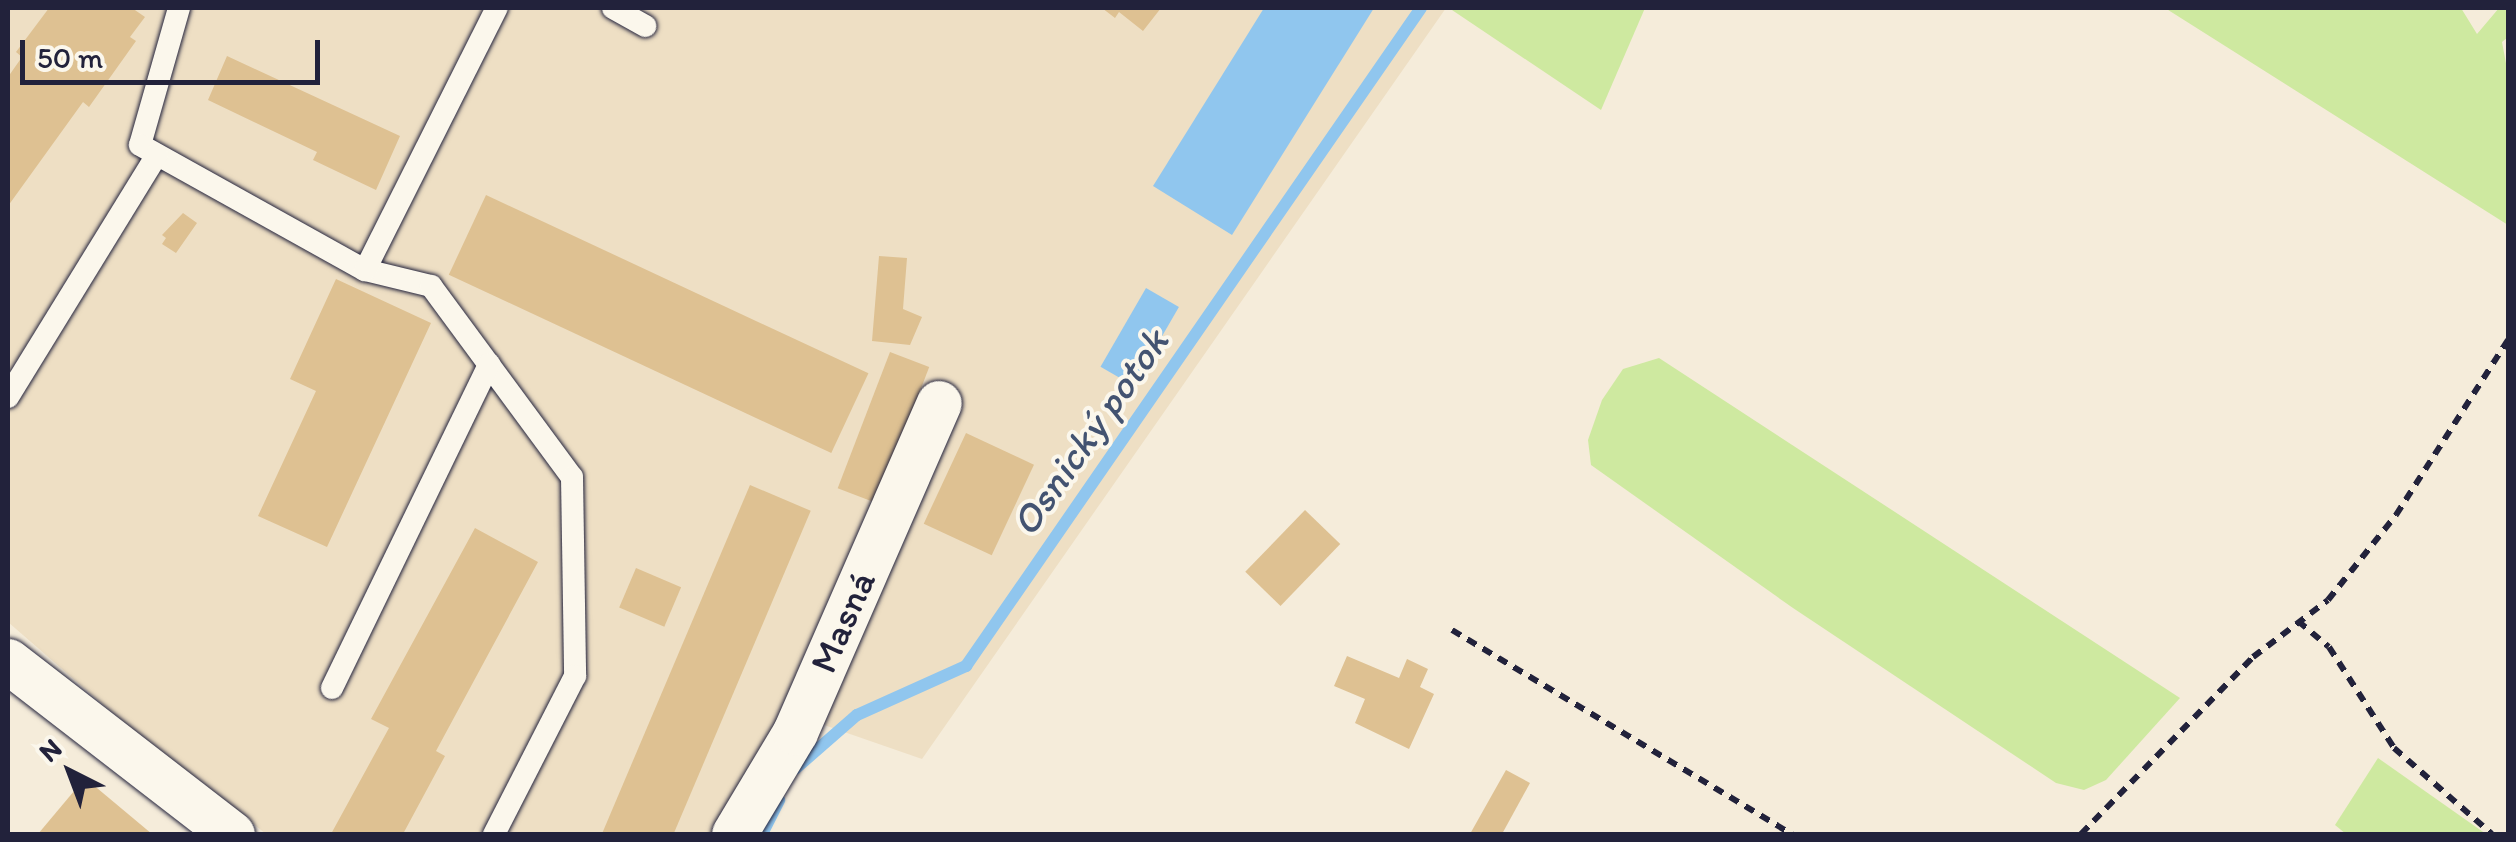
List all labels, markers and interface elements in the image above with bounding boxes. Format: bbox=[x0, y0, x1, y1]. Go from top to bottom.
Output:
scale bar bbox=[25, 20, 325, 82]
text: 50 m bbox=[37, 39, 103, 76]
water label: Osnický potok bbox=[1000, 319, 1178, 545]
street label: Masná bbox=[800, 564, 886, 680]
north arrow bbox=[20, 722, 120, 822]
text: N bbox=[32, 731, 68, 769]

